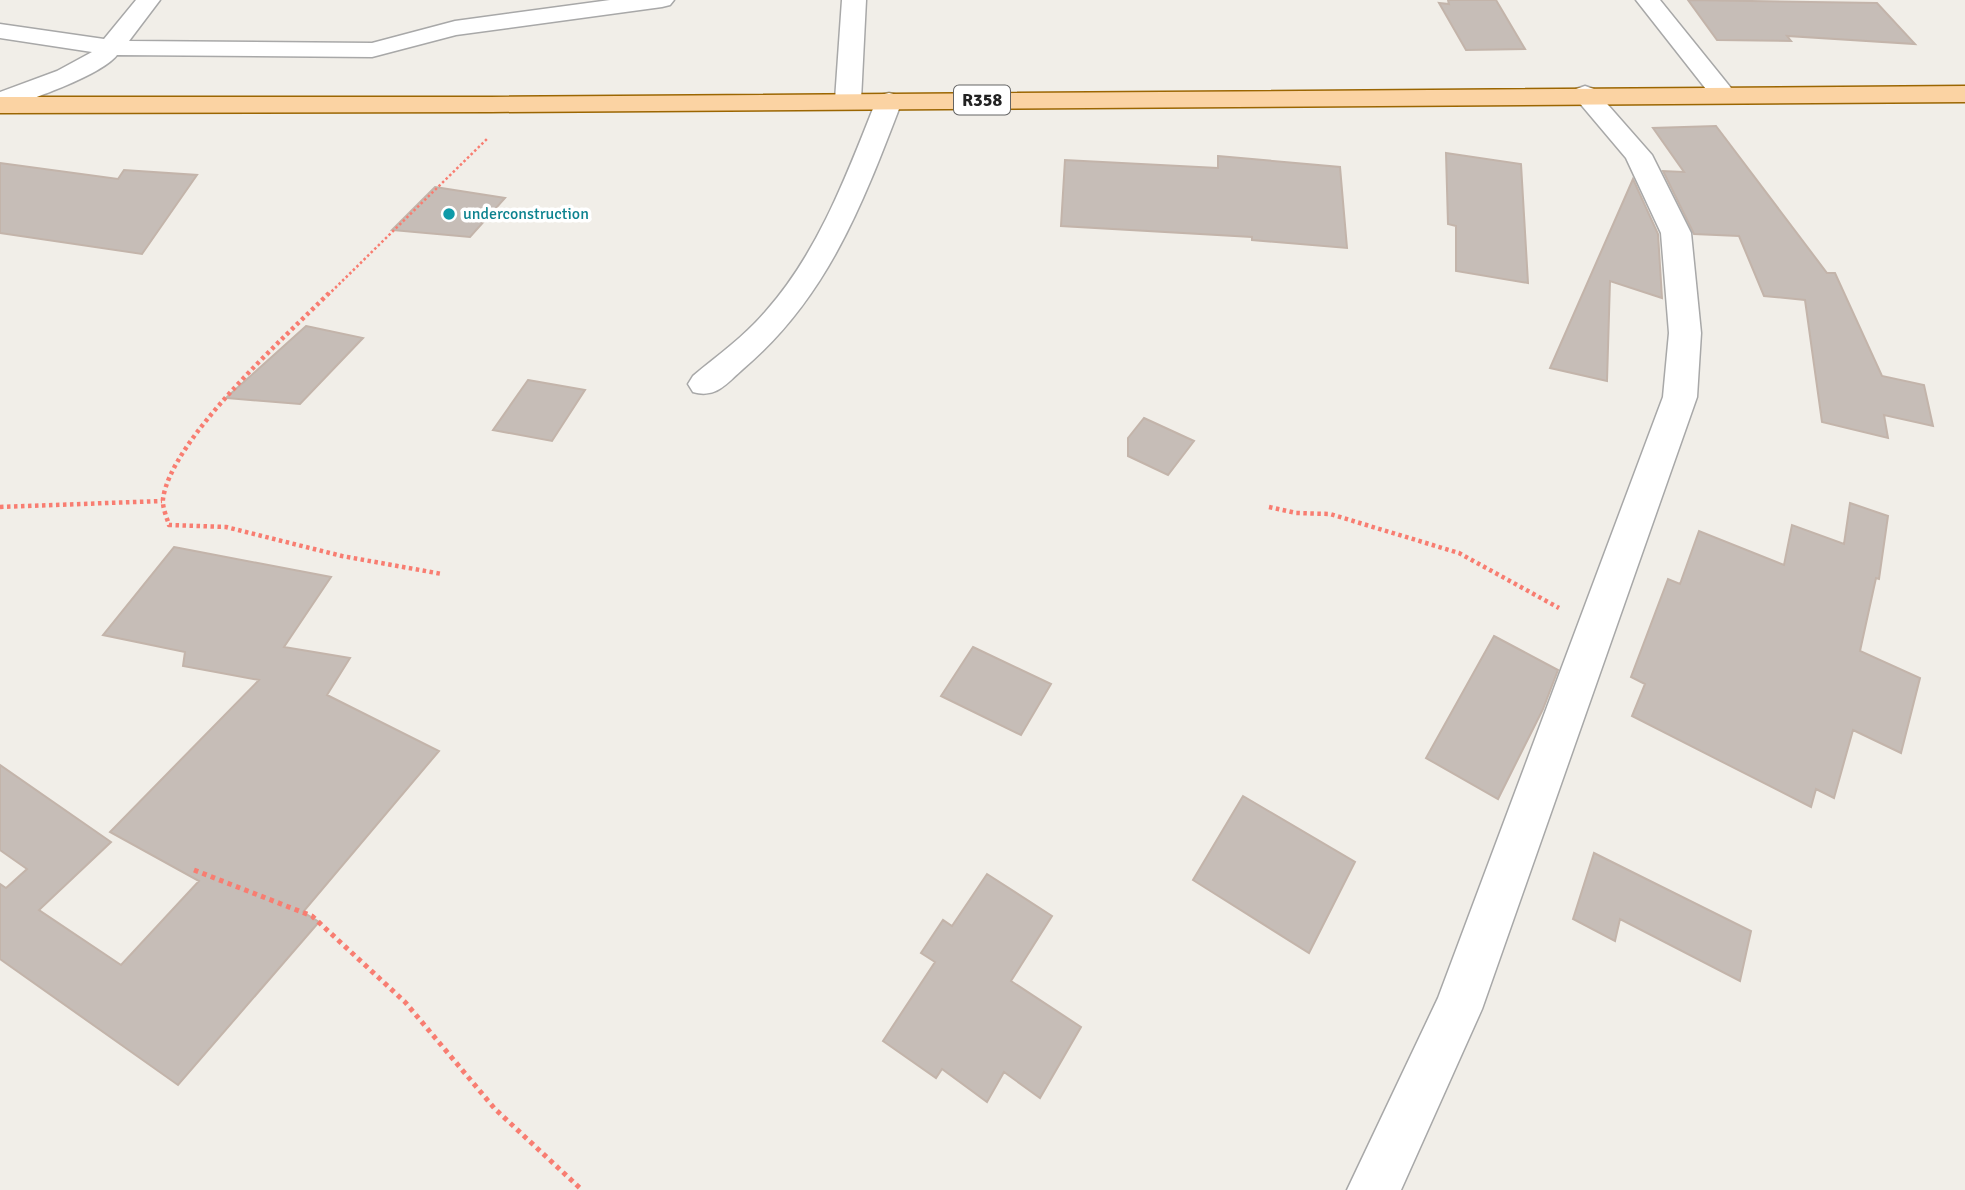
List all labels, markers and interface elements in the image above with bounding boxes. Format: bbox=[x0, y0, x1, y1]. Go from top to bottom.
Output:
road number: R358 bbox=[954, 86, 1010, 114]
place label: underconstruction bbox=[463, 204, 589, 224]
marker: underconstruction bbox=[441, 206, 457, 222]

